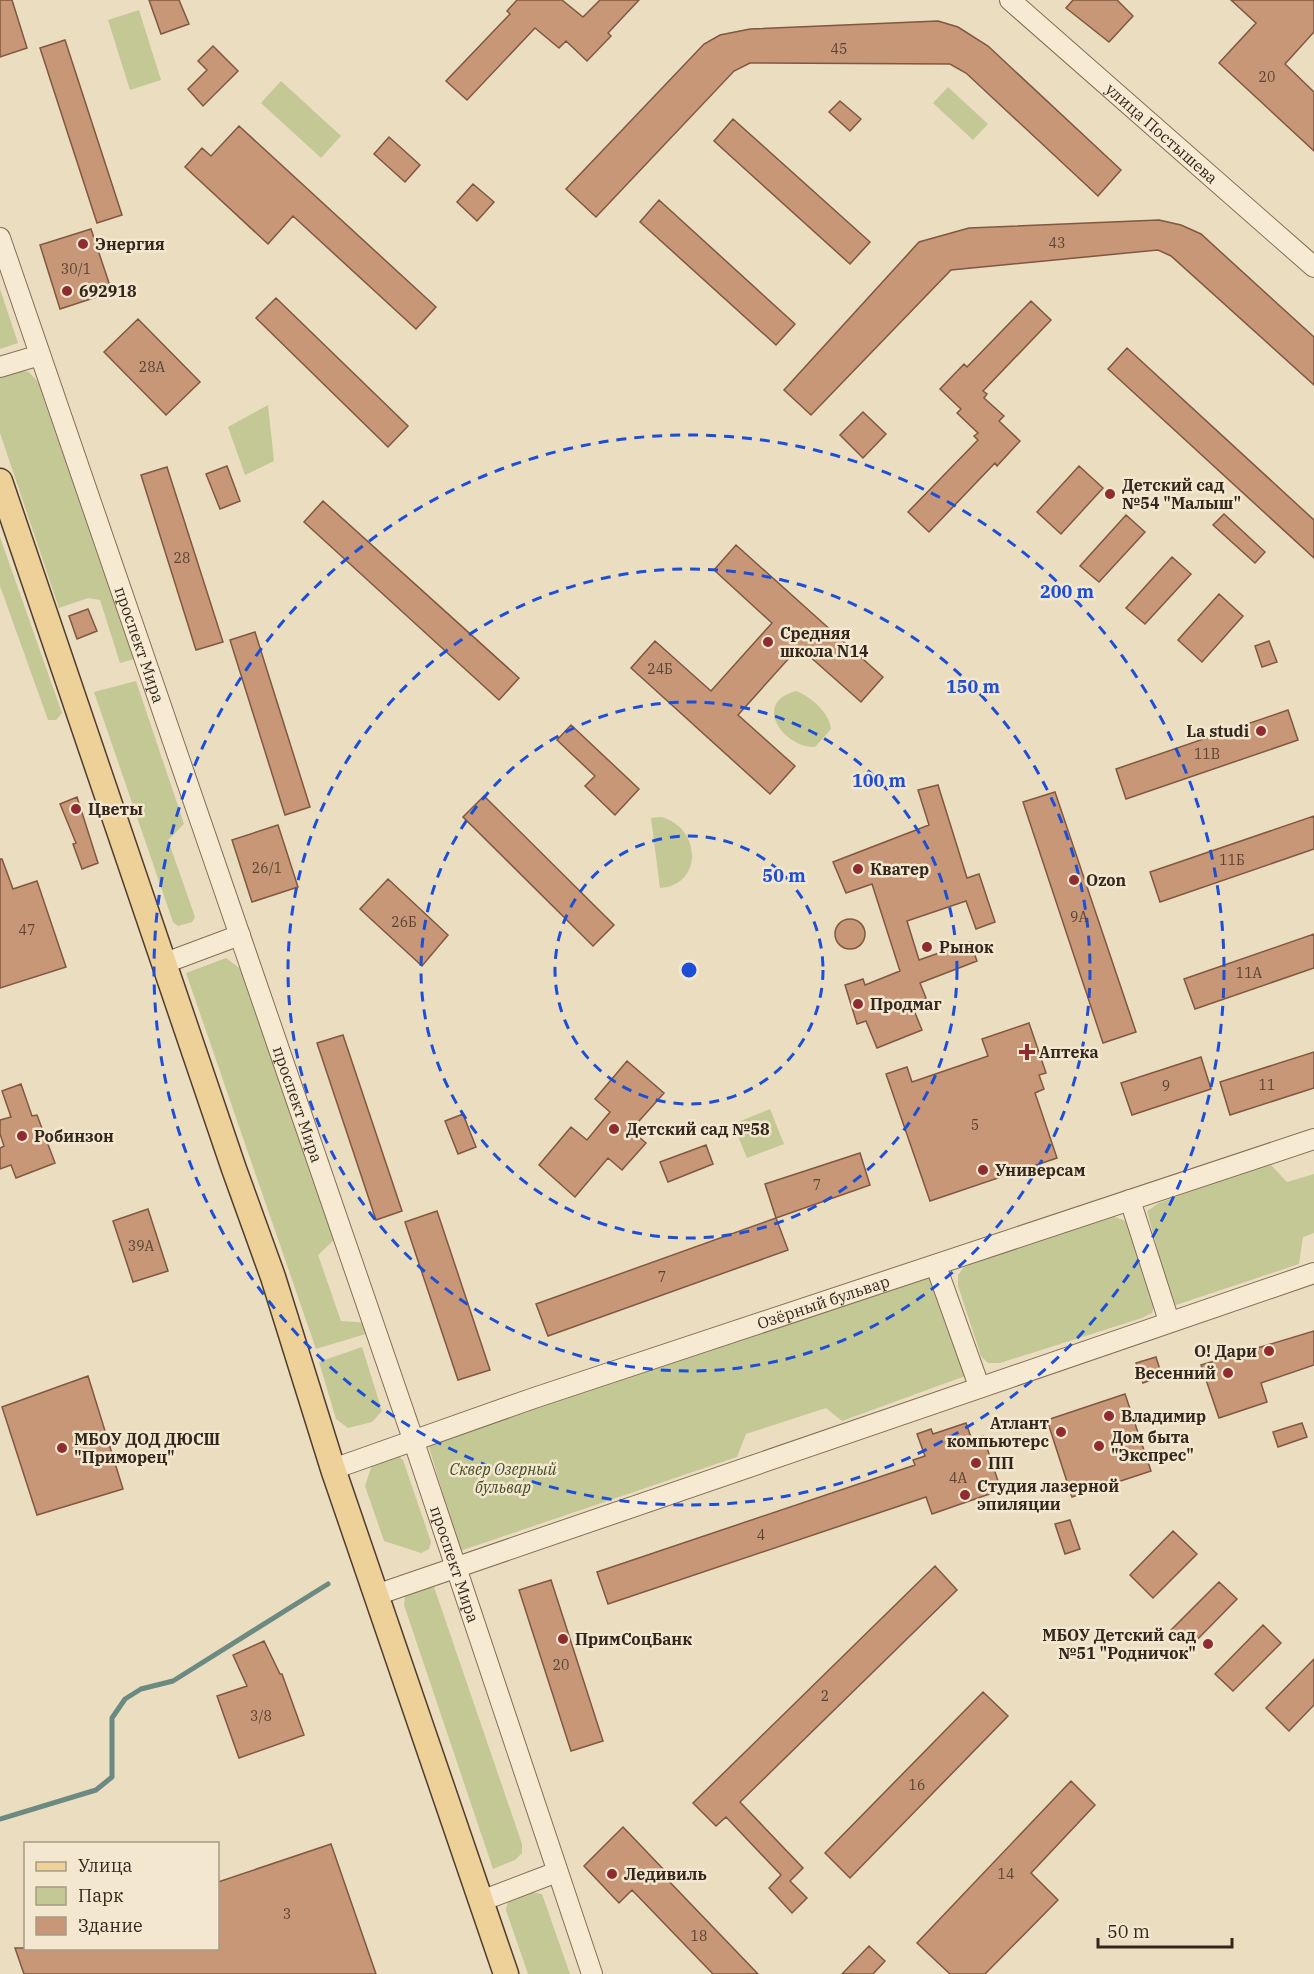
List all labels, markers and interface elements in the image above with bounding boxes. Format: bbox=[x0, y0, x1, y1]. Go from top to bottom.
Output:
house number: 45 bbox=[831, 40, 847, 58]
house number: 20 bbox=[1259, 68, 1275, 86]
street label: улица Постышева bbox=[1102, 79, 1222, 188]
place label: Энергия bbox=[95, 234, 165, 254]
house number: 43 bbox=[1049, 234, 1065, 252]
marker: Энергия bbox=[76, 237, 90, 251]
house number: 30/1 bbox=[61, 260, 91, 278]
place label: 692918 bbox=[79, 281, 137, 301]
marker: 692918 bbox=[60, 284, 74, 298]
house number: 28А bbox=[139, 358, 166, 376]
place label: Детский сад №54 "Малыш" bbox=[1122, 475, 1241, 513]
marker: Детский сад №54 "Малыш" bbox=[1103, 487, 1117, 501]
house number: 28 bbox=[174, 549, 190, 567]
text: 200 m bbox=[1040, 580, 1095, 603]
street label: проспект Мира bbox=[111, 584, 169, 706]
place label: Средняя школа N14 bbox=[780, 623, 869, 661]
marker: Средняя школа N14 bbox=[761, 635, 775, 649]
house number: 24Б bbox=[647, 660, 673, 678]
text: 150 m bbox=[946, 675, 1001, 698]
place label: La studi bbox=[1186, 721, 1249, 741]
marker: La studi bbox=[1254, 724, 1268, 738]
house number: 11В bbox=[1194, 745, 1220, 763]
text: 100 m bbox=[852, 769, 907, 792]
place label: Цветы bbox=[88, 799, 143, 819]
marker: Цветы bbox=[69, 802, 83, 816]
house number: 11Б bbox=[1219, 851, 1245, 869]
house number: 26/1 bbox=[252, 859, 282, 877]
place label: Кватер bbox=[870, 859, 929, 879]
marker: Кватер bbox=[851, 862, 865, 876]
text: 50 m bbox=[762, 864, 806, 887]
place label: Ozon bbox=[1086, 870, 1126, 890]
marker: Ozon bbox=[1067, 873, 1081, 887]
house number: 9А bbox=[1070, 908, 1088, 926]
house number: 26Б bbox=[391, 913, 417, 931]
house number: 47 bbox=[19, 921, 35, 939]
place label: Рынок bbox=[939, 937, 994, 957]
marker: Рынок bbox=[920, 940, 934, 954]
centre of rings bbox=[679, 960, 699, 980]
house number: 11А bbox=[1236, 964, 1263, 982]
place label: Продмаг bbox=[870, 994, 942, 1014]
marker: Продмаг bbox=[851, 997, 865, 1011]
place label: Аптека bbox=[1039, 1042, 1099, 1062]
street label: проспект Мира bbox=[269, 1043, 327, 1165]
marker: Аптека bbox=[1020, 1045, 1034, 1059]
house number: 11 bbox=[1259, 1076, 1275, 1094]
house number: 9 bbox=[1162, 1077, 1170, 1095]
house number: 5 bbox=[971, 1116, 979, 1134]
place label: Детский сад №58 bbox=[626, 1119, 770, 1139]
marker: Детский сад №58 bbox=[607, 1122, 621, 1136]
place label: Робинзон bbox=[34, 1126, 114, 1146]
marker: Робинзон bbox=[15, 1129, 29, 1143]
place label: Универсам bbox=[995, 1160, 1086, 1180]
marker: Универсам bbox=[976, 1163, 990, 1177]
house number: 7 bbox=[813, 1176, 821, 1194]
house number: 39А bbox=[128, 1237, 155, 1255]
house number: 7 bbox=[658, 1268, 666, 1286]
street label: Озёрный бульвар bbox=[755, 1271, 892, 1333]
place label: О! Дари bbox=[1194, 1341, 1257, 1361]
marker: О! Дари bbox=[1262, 1344, 1276, 1358]
place label: Весенний bbox=[1135, 1363, 1216, 1383]
marker: Весенний bbox=[1221, 1366, 1235, 1380]
place label: Владимир bbox=[1121, 1406, 1206, 1426]
marker: Владимир bbox=[1102, 1409, 1116, 1423]
place label: Атлант компьютерс bbox=[947, 1413, 1049, 1451]
marker: Атлант компьютерс bbox=[1054, 1425, 1068, 1439]
place label: Дом быта "Экспрес" bbox=[1111, 1427, 1194, 1465]
place label: МБОУ ДОД ДЮСШ "Приморец" bbox=[74, 1429, 220, 1467]
marker: Дом быта "Экспрес" bbox=[1092, 1439, 1106, 1453]
marker: МБОУ ДОД ДЮСШ "Приморец" bbox=[55, 1441, 69, 1455]
place label: ПП bbox=[988, 1453, 1014, 1473]
marker: ПП bbox=[969, 1456, 983, 1470]
park label: Сквер Озерный бульвар bbox=[449, 1459, 557, 1497]
house number: 4А bbox=[949, 1469, 967, 1487]
place label: Студия лазерной эпиляции bbox=[977, 1476, 1119, 1514]
marker: Студия лазерной эпиляции bbox=[958, 1488, 972, 1502]
street label: проспект Мира bbox=[426, 1503, 484, 1625]
house number: 4 bbox=[757, 1526, 765, 1544]
place label: МБОУ Детский сад №51 "Родничок" bbox=[1042, 1625, 1197, 1663]
place label: ПримСоцБанк bbox=[575, 1629, 692, 1649]
marker: ПримСоцБанк bbox=[556, 1632, 570, 1646]
marker: МБОУ Детский сад №51 "Родничок" bbox=[1201, 1637, 1215, 1651]
house number: 20 bbox=[553, 1656, 569, 1674]
house number: 2 bbox=[821, 1687, 829, 1705]
house number: 3/8 bbox=[250, 1707, 272, 1725]
house number: 16 bbox=[909, 1776, 925, 1794]
legend bbox=[24, 1842, 219, 1950]
text: Улица bbox=[78, 1854, 133, 1877]
place label: Ледивиль bbox=[624, 1864, 707, 1884]
house number: 14 bbox=[998, 1865, 1014, 1883]
marker: Ледивиль bbox=[605, 1867, 619, 1881]
text: Парк bbox=[78, 1884, 124, 1907]
house number: 3 bbox=[283, 1905, 291, 1923]
scale bar bbox=[1098, 1911, 1232, 1949]
text: Здание bbox=[78, 1914, 143, 1937]
text: 50 m bbox=[1107, 1920, 1150, 1943]
house number: 18 bbox=[691, 1927, 707, 1945]

